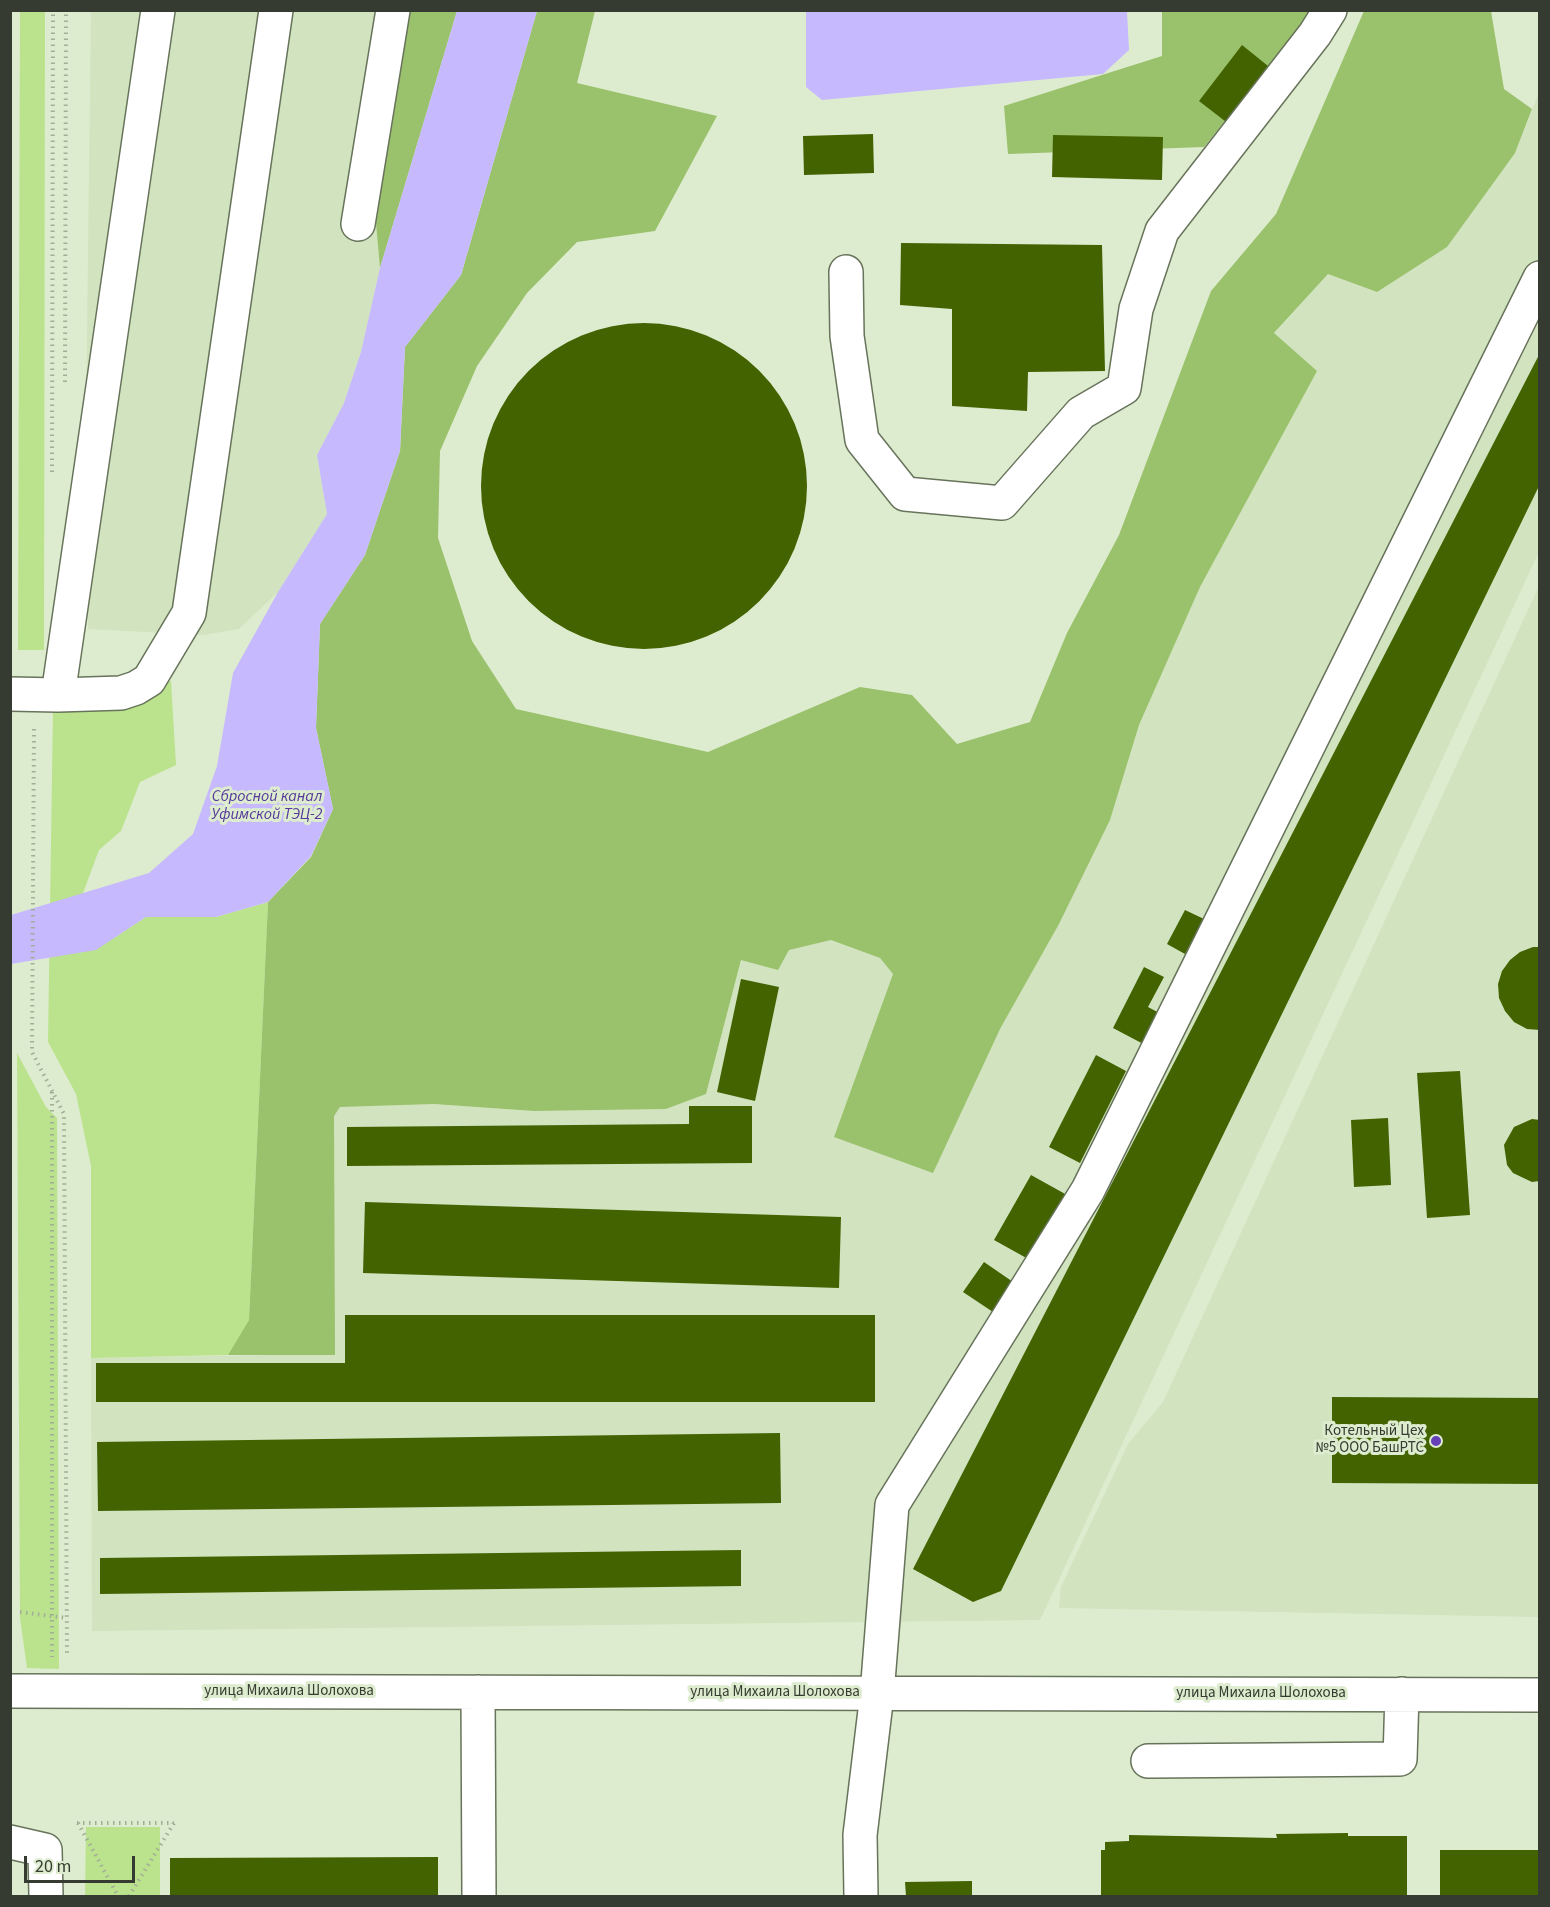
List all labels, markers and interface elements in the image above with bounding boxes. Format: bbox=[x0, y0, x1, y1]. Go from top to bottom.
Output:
water label: Сбросной канал Уфимской ТЭЦ-2 bbox=[212, 787, 322, 825]
place label: Котельный Цех №5 ООО БашРТС bbox=[1315, 1423, 1424, 1458]
marker: Котельный Цех №5 ООО БашРТС bbox=[1429, 1434, 1443, 1448]
street label: улица Михаила Шолохова bbox=[204, 1683, 374, 1701]
street label: улица Михаила Шолохова bbox=[690, 1684, 860, 1702]
street label: улица Михаила Шолохова bbox=[1176, 1685, 1346, 1703]
scale bar bbox=[27, 1844, 138, 1882]
text: 20 m bbox=[35, 1854, 71, 1879]

